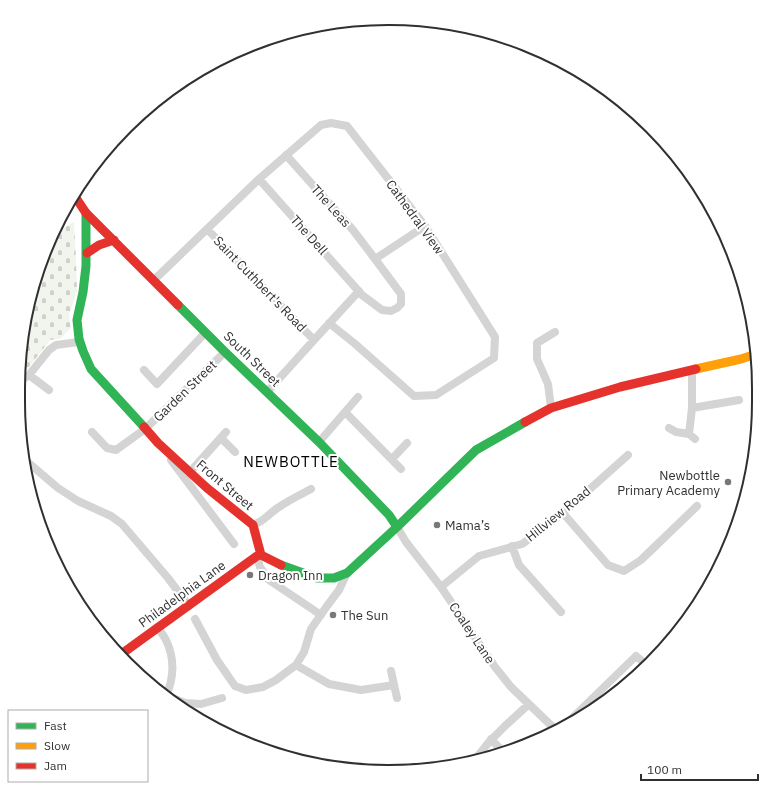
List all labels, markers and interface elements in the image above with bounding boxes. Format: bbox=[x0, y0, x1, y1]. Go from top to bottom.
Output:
street label: Cathedral View bbox=[382, 176, 448, 258]
street label: The Leas bbox=[307, 181, 355, 231]
street label: The Dell bbox=[287, 212, 332, 259]
street label: Saint Cuthbert's Road bbox=[210, 233, 310, 335]
street label: South Street bbox=[220, 328, 284, 390]
street label: Garden Street bbox=[150, 357, 220, 425]
district label: NEWBOTTLE bbox=[243, 452, 339, 471]
street label: Front Street bbox=[193, 456, 257, 514]
place label: Newbottle Primary Academy bbox=[617, 467, 721, 499]
marker: Newbottle Primary Academy bbox=[723, 477, 733, 487]
street label: Hillview Road bbox=[522, 483, 594, 545]
place label: Mama’s bbox=[445, 517, 490, 534]
marker: Mama’s bbox=[432, 520, 442, 530]
street label: Philadelphia Lane bbox=[135, 557, 229, 631]
place label: Dragon Inn bbox=[258, 567, 323, 584]
marker: Dragon Inn bbox=[245, 570, 255, 580]
street label: Coaley Lane bbox=[445, 599, 499, 667]
place label: The Sun bbox=[341, 607, 388, 624]
marker: The Sun bbox=[328, 610, 338, 620]
legend bbox=[8, 710, 148, 782]
text: Fast bbox=[44, 718, 67, 733]
text: Slow bbox=[44, 738, 70, 753]
scale bar bbox=[641, 756, 758, 782]
text: Jam bbox=[44, 758, 67, 773]
text: 100 m bbox=[647, 762, 682, 777]

